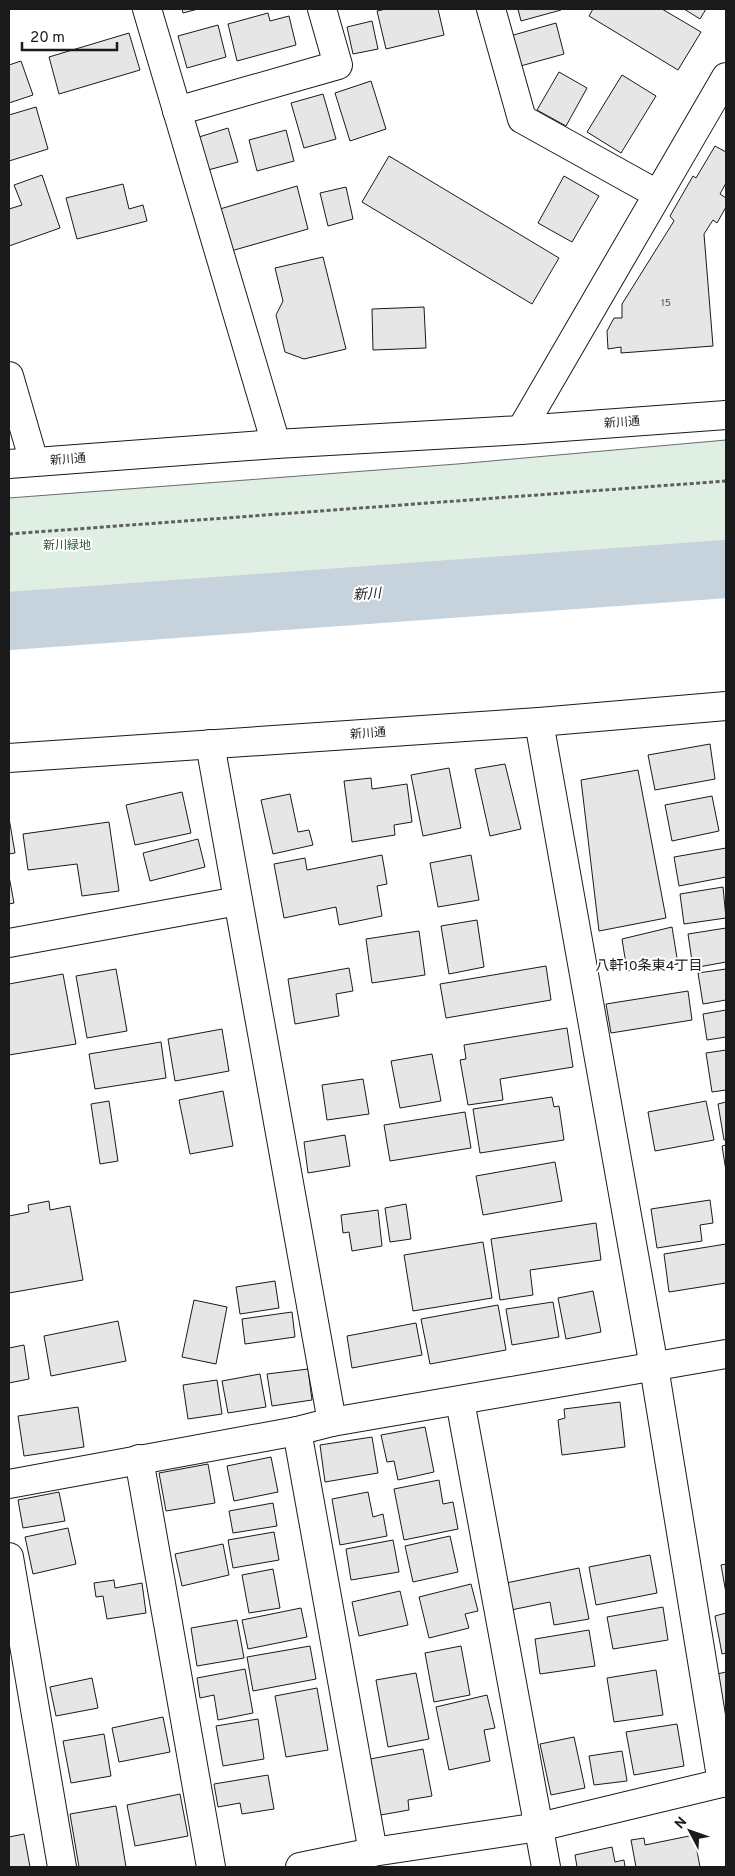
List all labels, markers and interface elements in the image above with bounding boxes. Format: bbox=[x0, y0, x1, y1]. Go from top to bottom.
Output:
scale bar bbox=[22, 20, 118, 52]
text: 20 m bbox=[30, 29, 65, 48]
house number: 15 bbox=[661, 297, 671, 310]
street label: 新川通 bbox=[603, 414, 641, 432]
street label: 新川通 bbox=[49, 451, 87, 469]
park label: 新川緑地 bbox=[43, 538, 91, 554]
water label: 新川 bbox=[352, 585, 384, 604]
street label: 新川通 bbox=[349, 725, 387, 743]
district label: 八軒10条東4丁目 bbox=[596, 958, 702, 975]
north arrow bbox=[665, 1806, 715, 1856]
text: N bbox=[672, 1814, 691, 1833]

